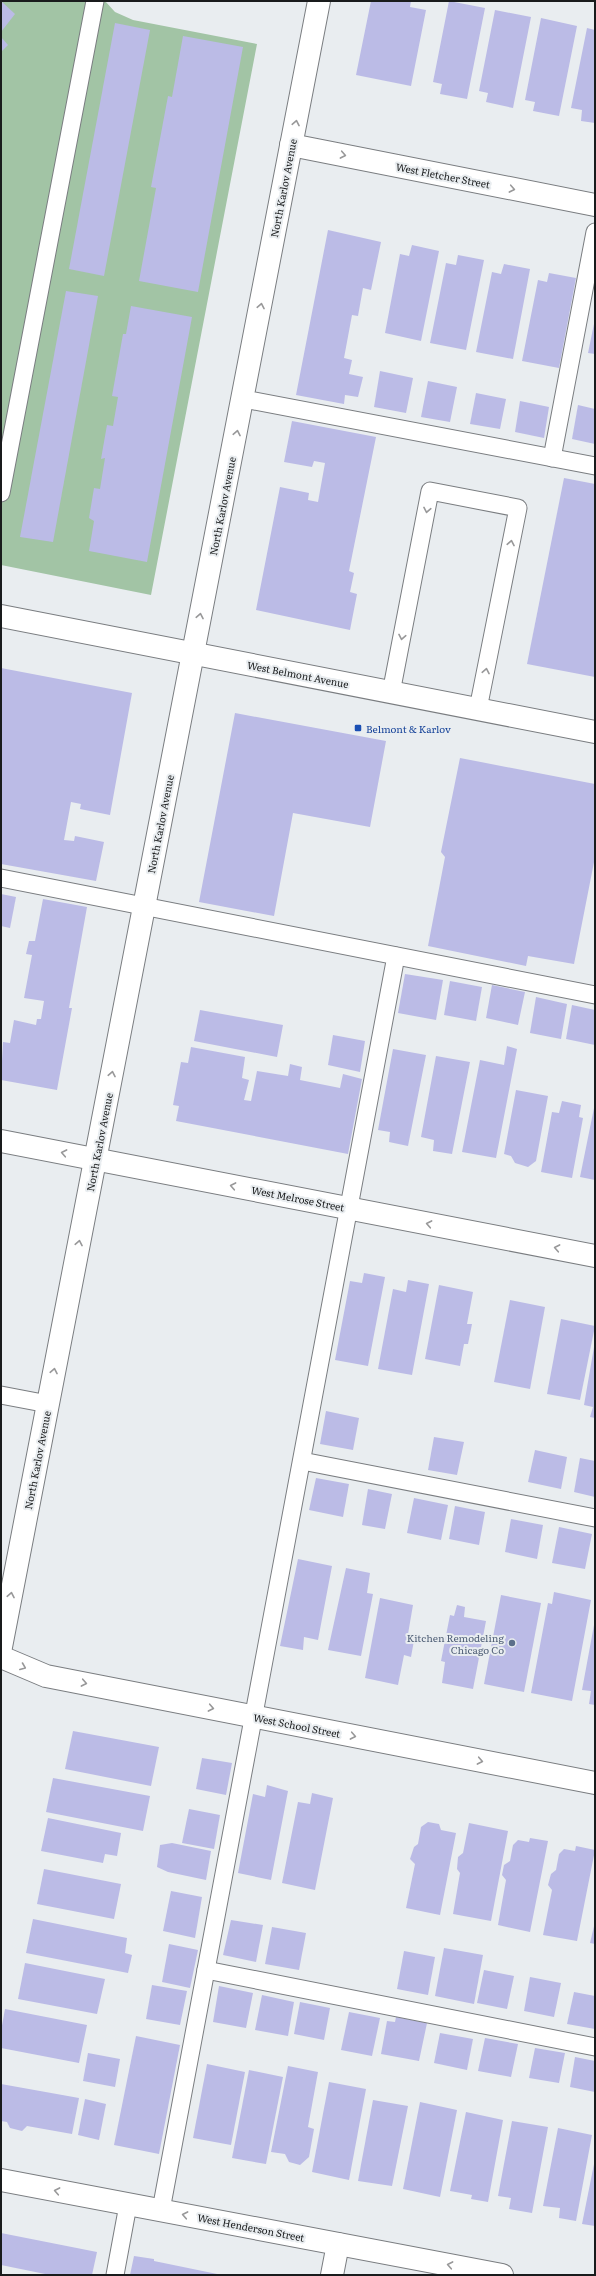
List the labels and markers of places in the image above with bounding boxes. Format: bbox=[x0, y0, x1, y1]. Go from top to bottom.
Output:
place label: Belmont & Karlov bbox=[366, 721, 451, 736]
marker: Belmont & Karlov bbox=[353, 723, 363, 733]
place label: Kitchen Remodeling Chicago Co bbox=[407, 1630, 504, 1657]
marker: Kitchen Remodeling Chicago Co bbox=[507, 1638, 517, 1648]

